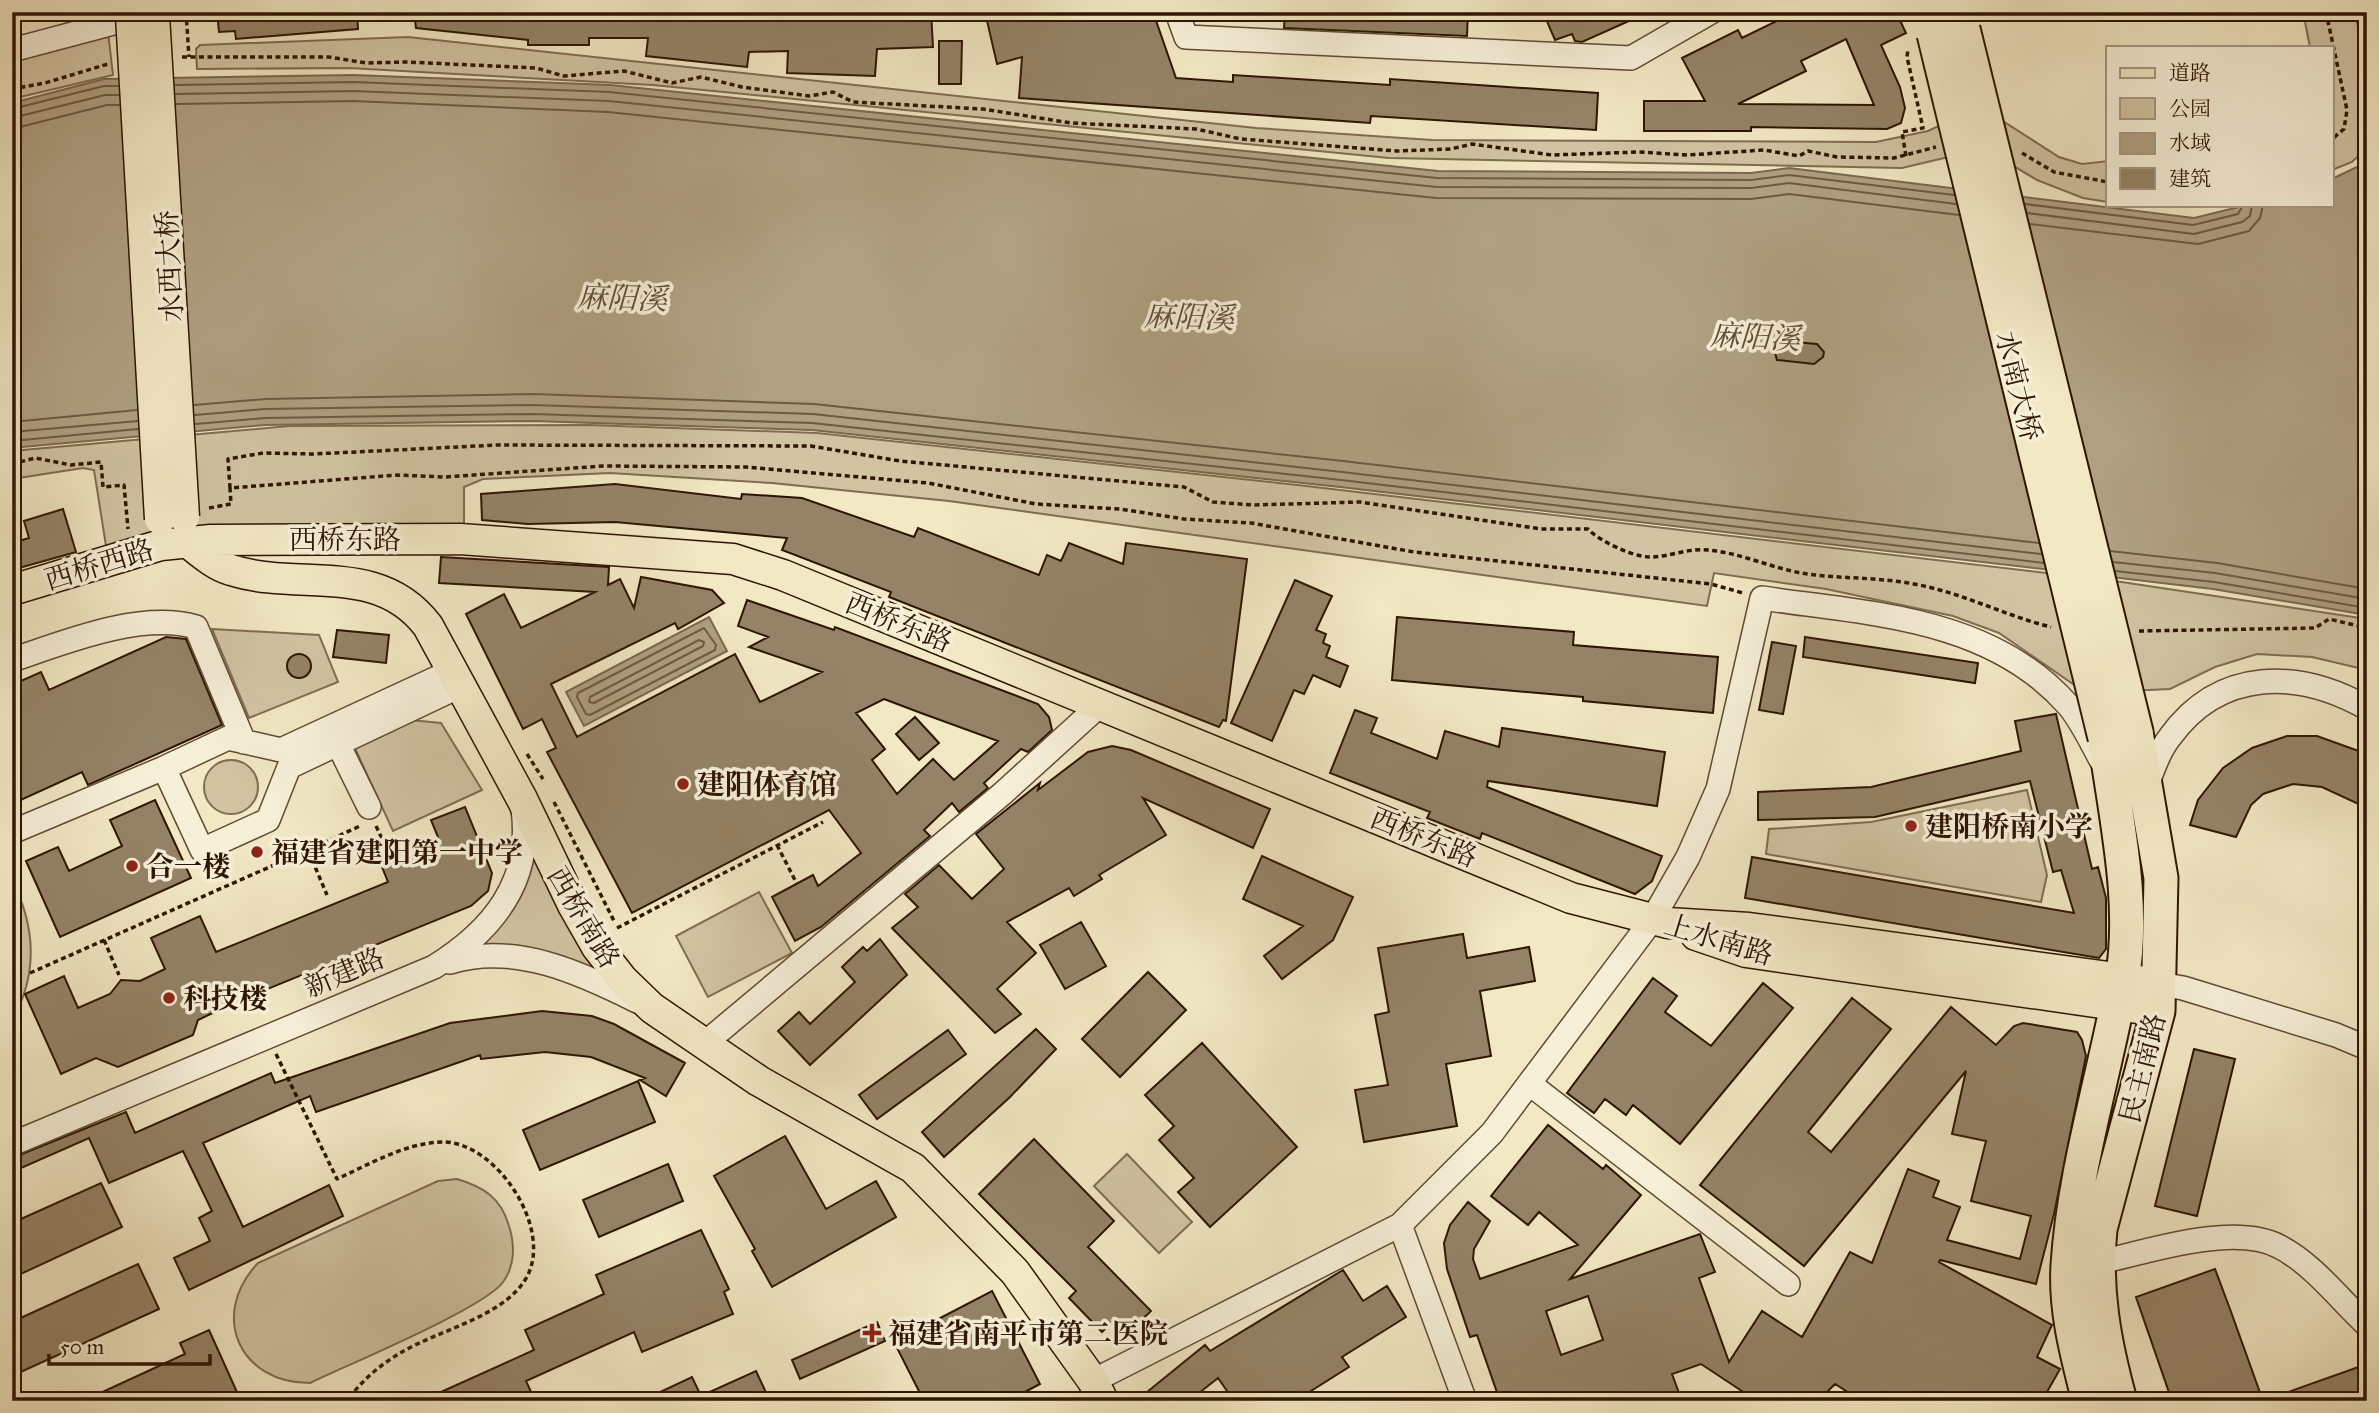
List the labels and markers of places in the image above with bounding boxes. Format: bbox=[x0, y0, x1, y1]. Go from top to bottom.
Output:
place label: 建阳体育馆 bbox=[697, 767, 837, 802]
marker: 建阳体育馆 bbox=[675, 776, 691, 792]
place label: 建阳桥南小学 bbox=[1925, 809, 2093, 844]
marker: 建阳桥南小学 bbox=[1903, 818, 1919, 834]
place label: 福建省建阳第一中学 bbox=[271, 835, 523, 870]
marker: 福建省建阳第一中学 bbox=[249, 844, 265, 860]
place label: 合一楼 bbox=[146, 849, 230, 884]
marker: 合一楼 bbox=[124, 858, 140, 874]
place label: 科技楼 bbox=[183, 981, 267, 1016]
marker: 科技楼 bbox=[161, 990, 177, 1006]
place label: 福建省南平市第二医院 bbox=[888, 1316, 1168, 1351]
marker: 福建省南平市第二医院 bbox=[862, 1323, 882, 1343]

